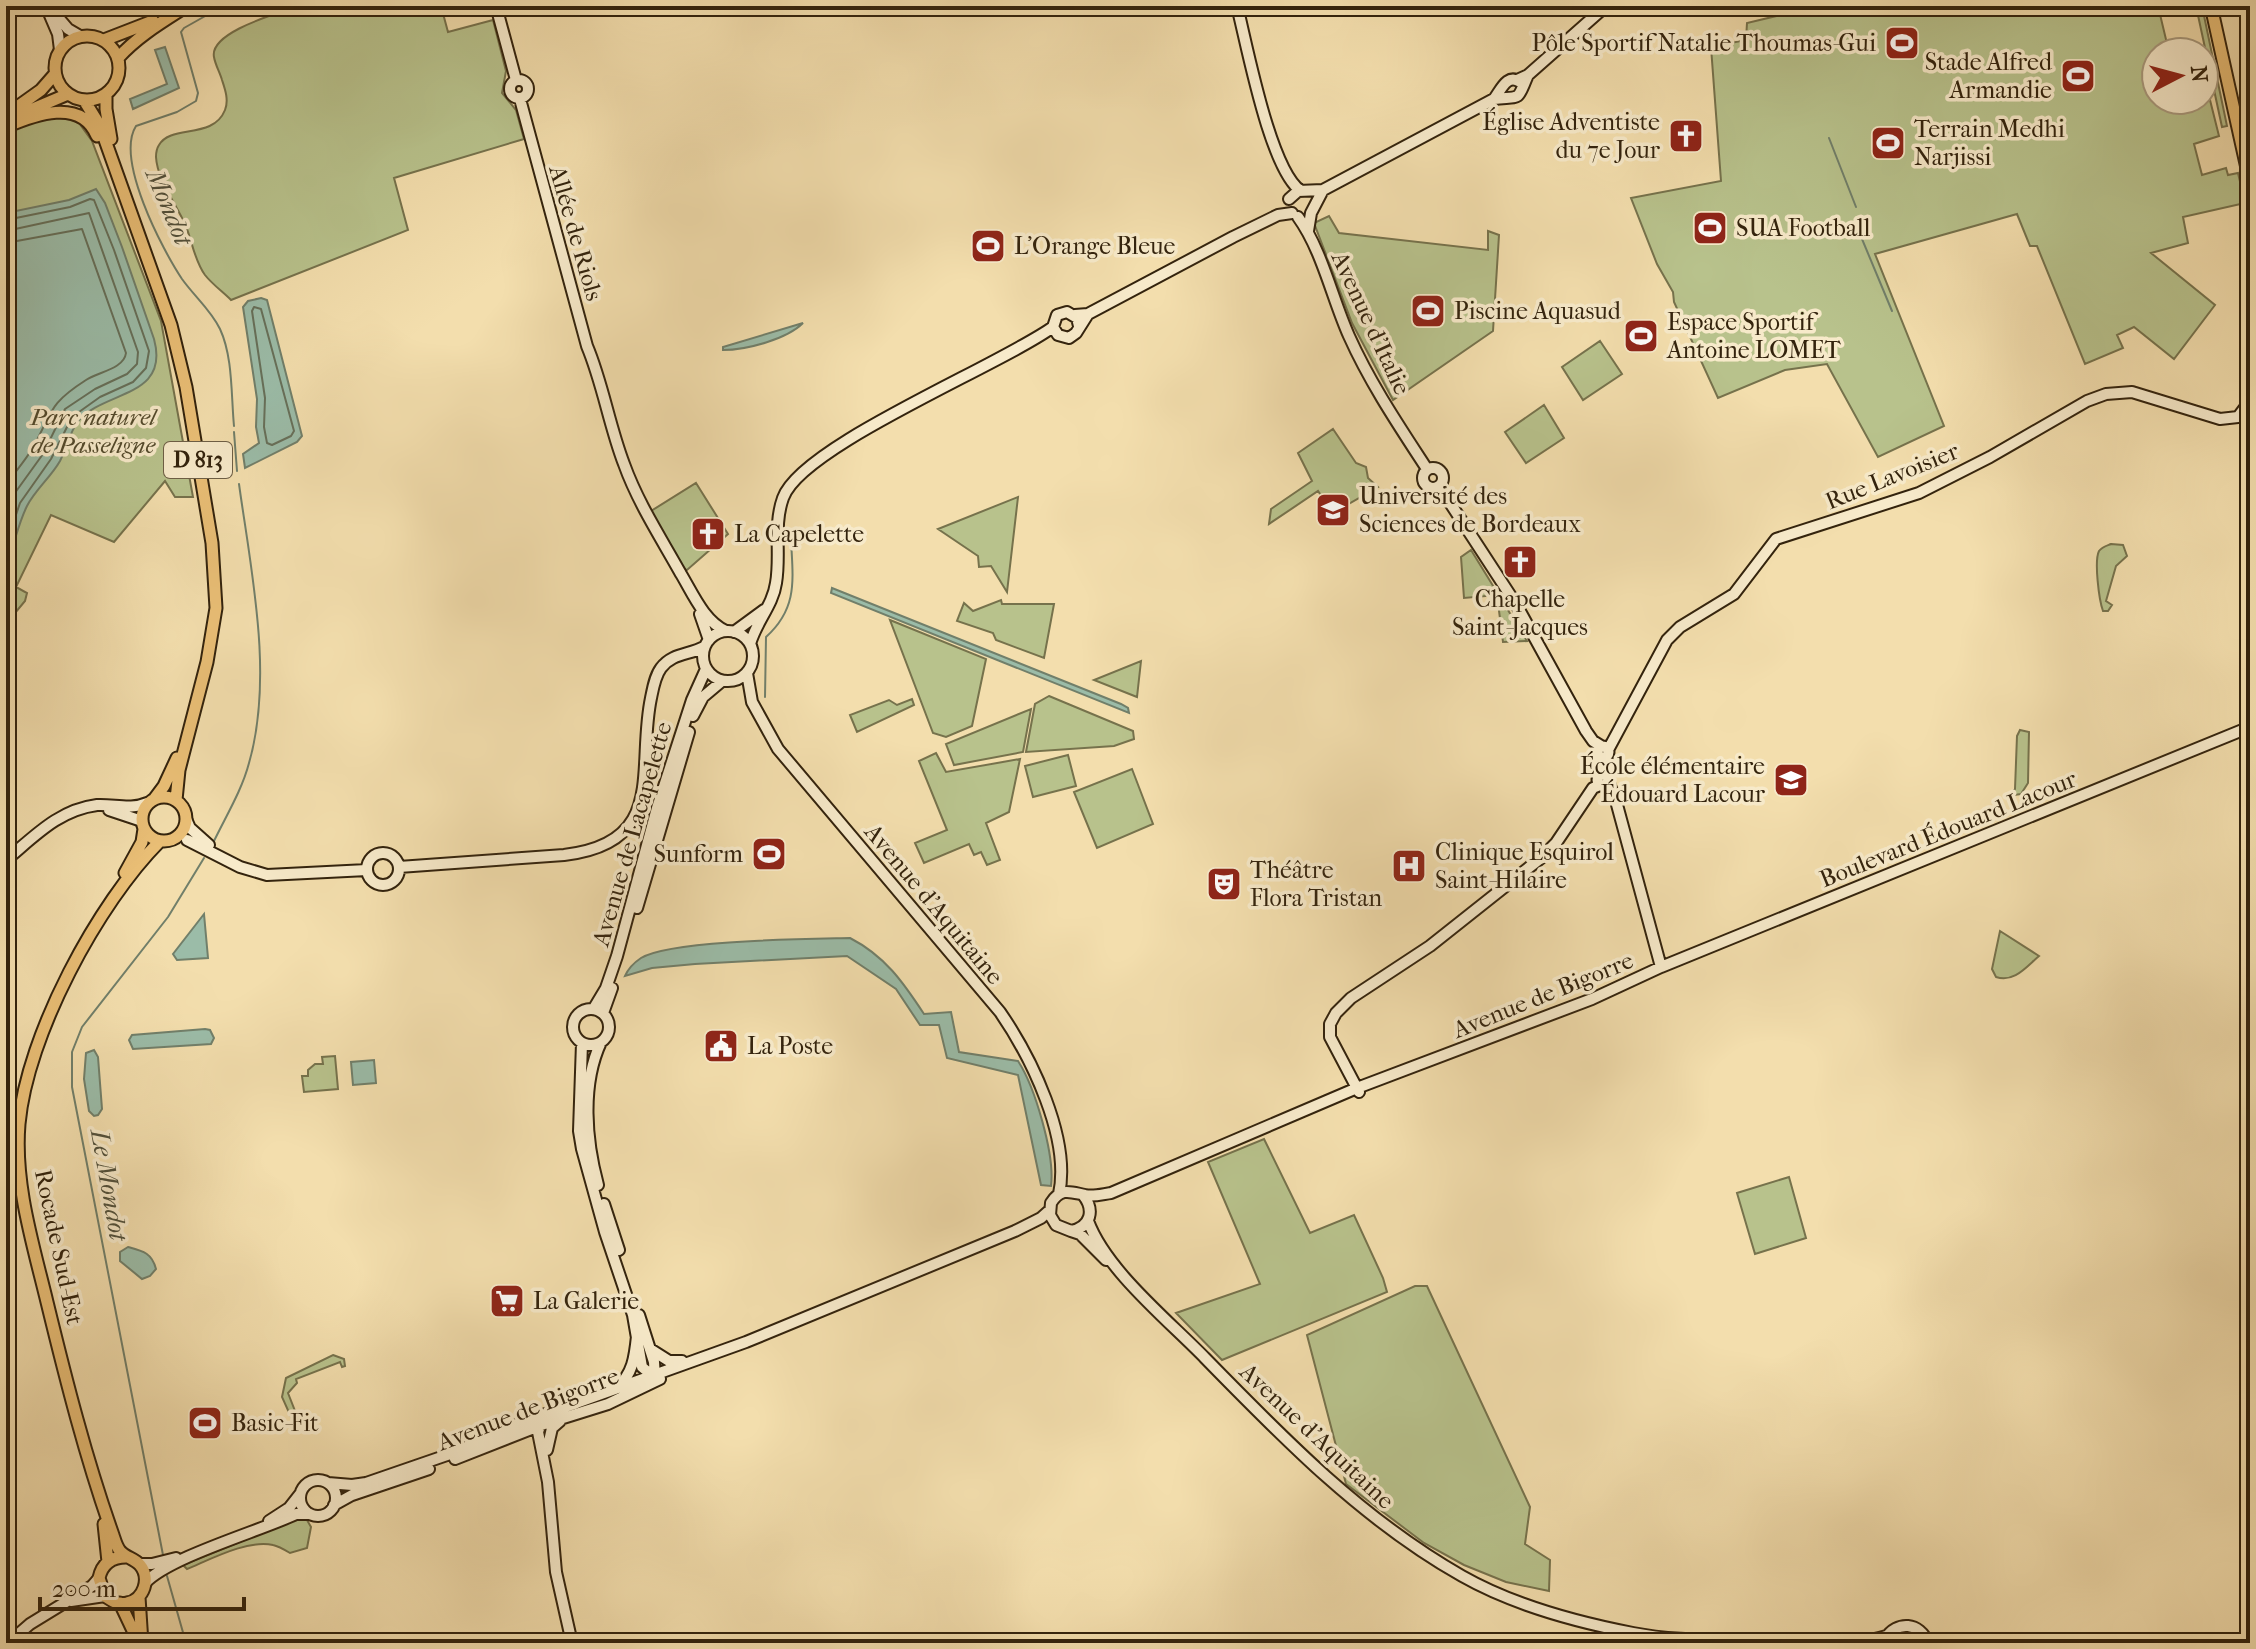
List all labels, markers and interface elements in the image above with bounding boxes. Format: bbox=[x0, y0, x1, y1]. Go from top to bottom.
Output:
sports icon: Pôle Sportif Natalie Thoumas-Gui bbox=[1883, 24, 1921, 62]
place label: Pôle Sportif Natalie Thoumas-Gui bbox=[1532, 29, 1876, 57]
north arrow bbox=[2140, 36, 2220, 116]
place label: Stade Alfred Armandie bbox=[1925, 48, 2053, 104]
sports icon: Stade Alfred Armandie bbox=[2059, 57, 2097, 95]
text: N bbox=[2185, 64, 2213, 84]
place label: Église Adventiste du 7e Jour bbox=[1482, 107, 1661, 164]
place label: Terrain Medhi Narjissi bbox=[1914, 115, 2065, 171]
church icon: Église Adventiste du 7e Jour bbox=[1667, 117, 1705, 155]
sports icon: Terrain Medhi Narjissi bbox=[1869, 124, 1907, 162]
street label: Allée de Riols bbox=[543, 161, 609, 304]
water label: Mondot bbox=[138, 162, 200, 252]
sports icon: SUA Football bbox=[1691, 209, 1729, 247]
place label: SUA Football bbox=[1736, 214, 1871, 242]
sports icon: L'Orange Bleue bbox=[969, 227, 1007, 265]
place label: L'Orange Bleue bbox=[1014, 232, 1176, 260]
street label: Avenue d'Italie bbox=[1325, 246, 1416, 399]
sports icon: Piscine Aquasud bbox=[1409, 292, 1447, 330]
place label: Piscine Aquasud bbox=[1454, 297, 1622, 325]
place label: Espace Sportif Antoine LOMET bbox=[1666, 308, 1842, 364]
sports icon: Espace Sportif Antoine LOMET bbox=[1622, 317, 1660, 355]
park label: Parc naturel de Passeligne bbox=[29, 403, 159, 459]
street label: Rue Lavoisier bbox=[1821, 436, 1963, 515]
road number: D 813 bbox=[164, 442, 232, 478]
place label: Université des Sciences de Bordeaux bbox=[1359, 482, 1581, 538]
school or university icon: Université des Sciences de Bordeaux bbox=[1314, 491, 1352, 529]
church icon: La Capelette bbox=[689, 515, 727, 553]
place label: La Capelette bbox=[734, 520, 864, 548]
church icon: Chapelle Saint-Jacques bbox=[1501, 543, 1539, 581]
place label: Chapelle Saint-Jacques bbox=[1452, 585, 1588, 641]
street label: Avenue de Lacapelette bbox=[586, 718, 677, 950]
place label: École élémentaire Édouard Lacour bbox=[1580, 751, 1766, 808]
school or university icon: École élémentaire Édouard Lacour bbox=[1772, 761, 1810, 799]
street label: Boulevard Édouard Lacour bbox=[1815, 763, 2081, 893]
street label: Avenue d'Aquitaine bbox=[858, 817, 1009, 990]
sports icon: Sunform bbox=[750, 835, 788, 873]
place label: Clinique Esquirol Saint-Hilaire bbox=[1435, 838, 1614, 894]
place label: Sunform bbox=[654, 840, 743, 868]
hospital icon: Clinique Esquirol Saint-Hilaire bbox=[1390, 847, 1428, 885]
place label: Théâtre Flora Tristan bbox=[1250, 856, 1382, 912]
theatre icon: Théâtre Flora Tristan bbox=[1205, 865, 1243, 903]
street label: Avenue de Bigorre bbox=[1448, 946, 1637, 1044]
public building icon: La Poste bbox=[702, 1027, 740, 1065]
place label: La Poste bbox=[747, 1032, 833, 1060]
water label: Le Mondot bbox=[84, 1125, 134, 1245]
street label: Rocade Sud-Est bbox=[29, 1167, 89, 1328]
supermarket icon: La Galerie bbox=[488, 1282, 526, 1320]
place label: La Galerie bbox=[533, 1287, 639, 1315]
street label: Avenue d'Aquitaine bbox=[1233, 1357, 1400, 1515]
street label: Avenue de Bigorre bbox=[432, 1361, 623, 1457]
sports icon: Basic-Fit bbox=[186, 1404, 224, 1442]
place label: Basic-Fit bbox=[231, 1409, 319, 1437]
scale bar bbox=[40, 1561, 244, 1611]
text: 200 m bbox=[52, 1575, 116, 1603]

